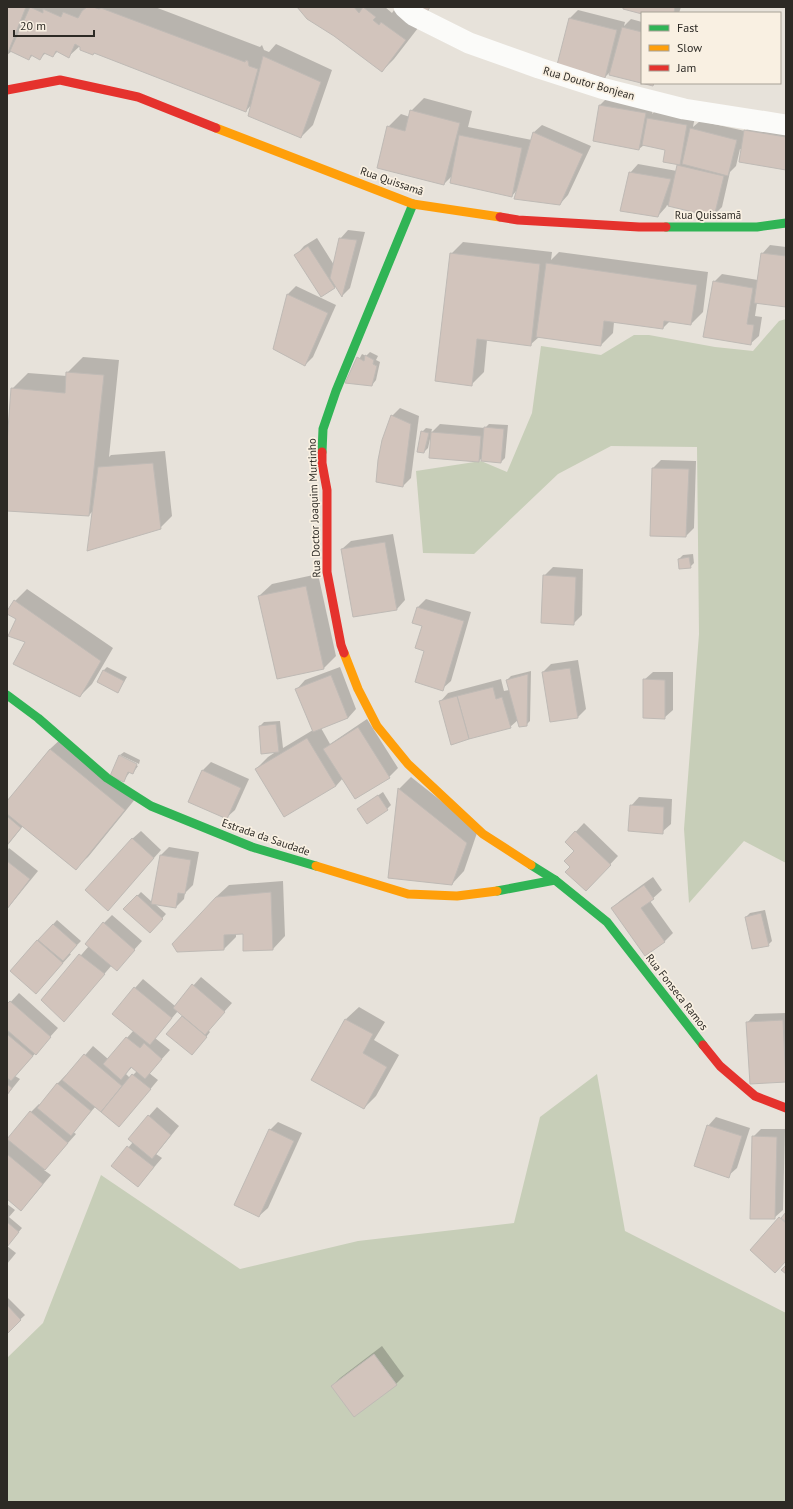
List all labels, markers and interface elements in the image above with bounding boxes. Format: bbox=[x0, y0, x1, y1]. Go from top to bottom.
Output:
scale bar bbox=[14, 12, 94, 38]
legend bbox=[641, 12, 781, 84]
text: 20 m bbox=[20, 18, 46, 33]
text: Fast bbox=[677, 20, 698, 35]
text: Slow bbox=[677, 40, 702, 55]
text: Jam bbox=[676, 60, 696, 75]
street label: Rua Doutor Bonjean bbox=[542, 63, 636, 103]
street label: Rua Quissamã bbox=[358, 164, 426, 198]
street label: Rua Quissamã bbox=[675, 208, 741, 222]
street label: Rua Doctor Joaquim Murtinho bbox=[305, 438, 323, 578]
street label: Estrada da Saudade bbox=[220, 815, 312, 859]
street label: Rua Fonseca Ramos bbox=[643, 951, 711, 1033]

